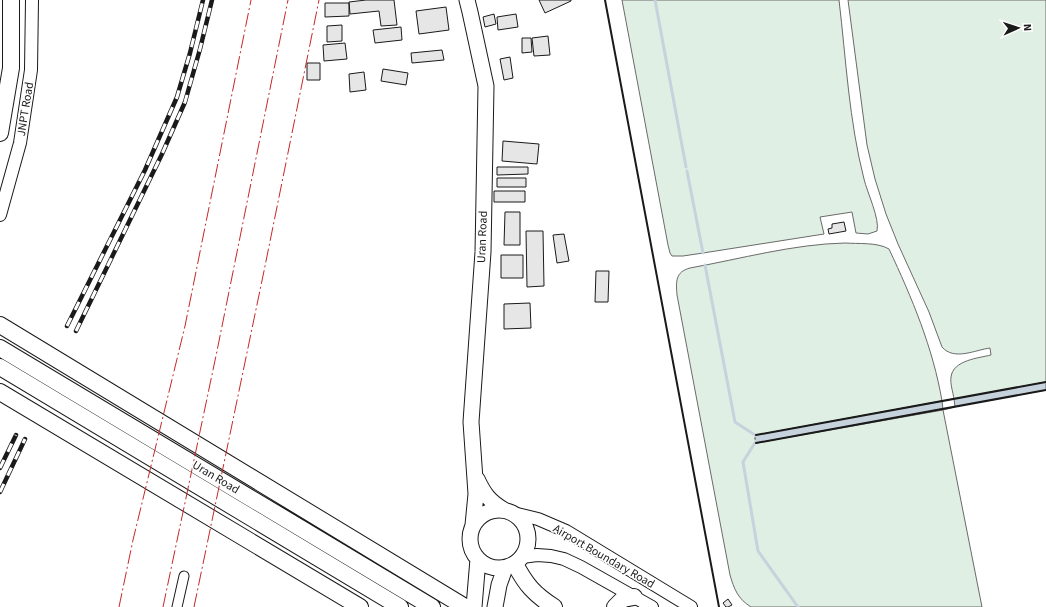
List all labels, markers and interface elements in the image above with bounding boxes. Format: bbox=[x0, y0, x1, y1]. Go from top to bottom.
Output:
north arrow bbox=[998, 8, 1038, 48]
text: N bbox=[1020, 23, 1035, 32]
street label: JNPT Road bbox=[13, 81, 38, 137]
street label: Uran Road bbox=[473, 211, 492, 263]
street label: Uran Road bbox=[189, 457, 243, 498]
street label: Airport Boundary Road bbox=[550, 520, 658, 593]

